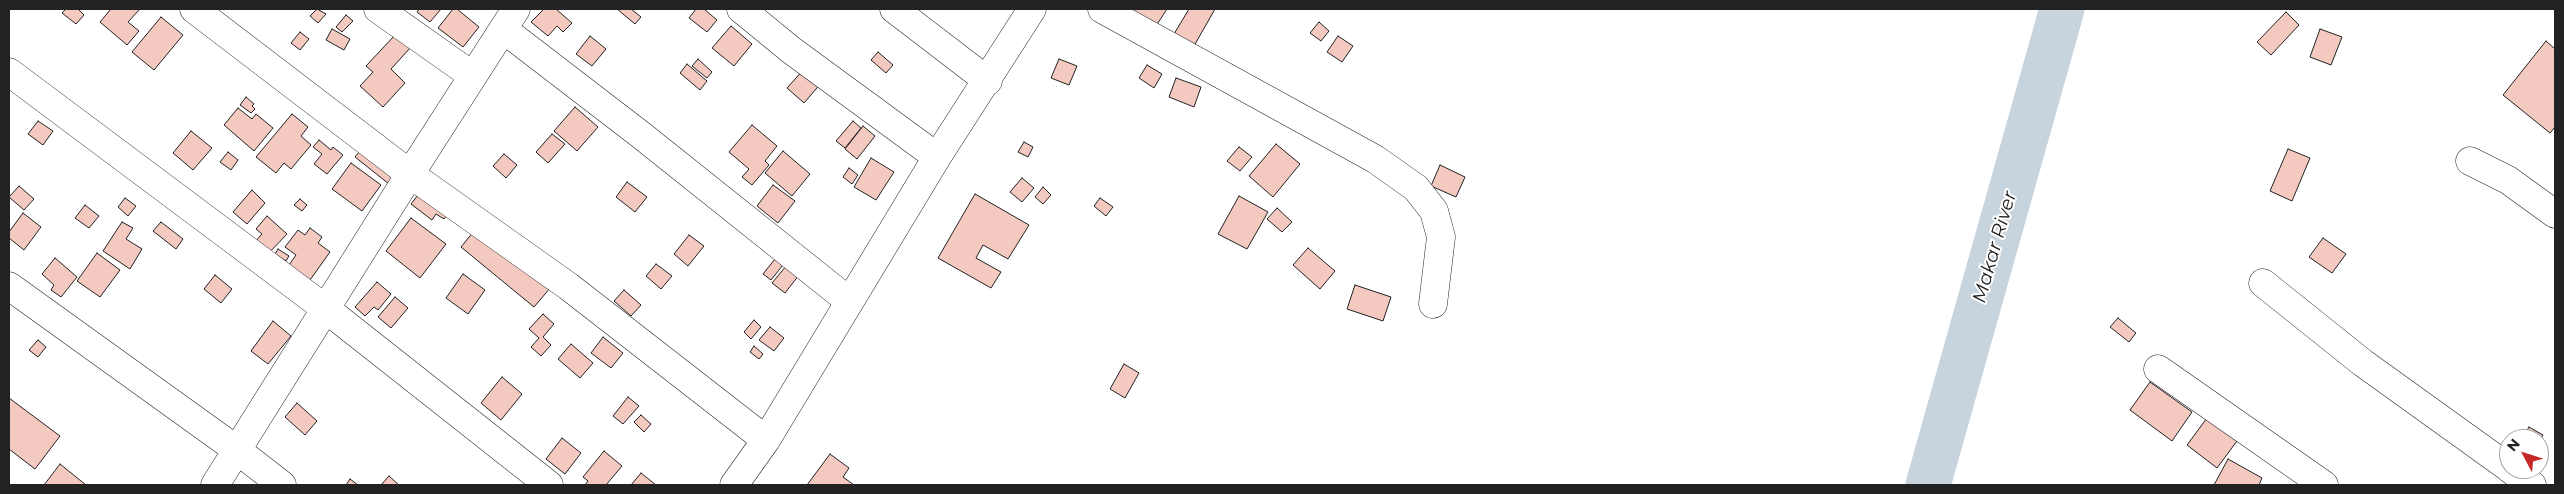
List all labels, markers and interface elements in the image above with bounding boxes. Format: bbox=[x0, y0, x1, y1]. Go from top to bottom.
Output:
water label: Makar River bbox=[1968, 188, 2022, 306]
north arrow bbox=[2499, 429, 2549, 479]
text: N bbox=[2503, 435, 2524, 455]

